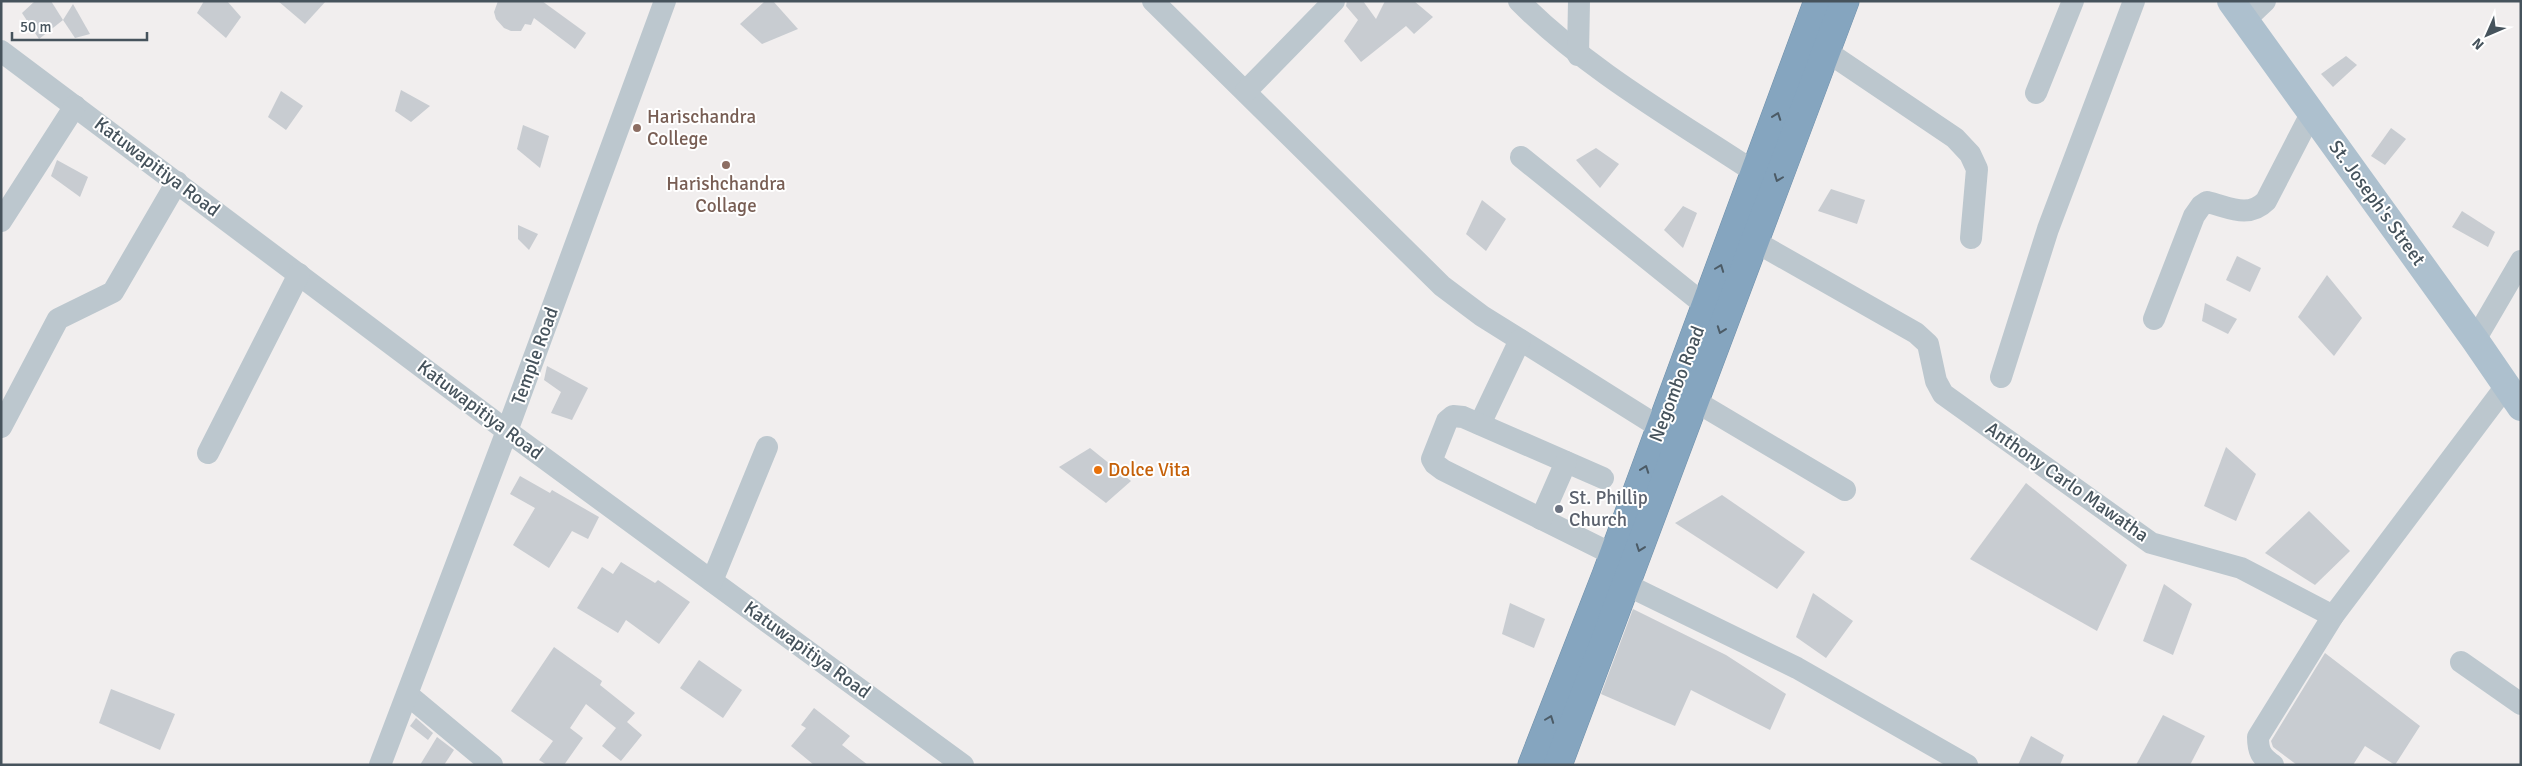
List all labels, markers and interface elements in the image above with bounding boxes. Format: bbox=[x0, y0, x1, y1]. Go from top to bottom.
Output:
scale bar bbox=[12, 10, 148, 42]
north arrow bbox=[2462, 10, 2512, 60]
text: 50 m bbox=[20, 18, 51, 36]
text: N bbox=[2469, 34, 2488, 53]
place label: Harischandra College bbox=[647, 105, 756, 151]
street label: Katuwapitiya Road bbox=[89, 112, 225, 222]
one-way arrow bbox=[1771, 112, 1781, 121]
marker: Harischandra College bbox=[631, 122, 643, 134]
street label: St. Joseph's Street bbox=[2324, 136, 2431, 271]
marker: Harishchandra Collage bbox=[720, 159, 732, 171]
place label: Harishchandra Collage bbox=[666, 172, 786, 218]
one-way arrow bbox=[1774, 173, 1784, 182]
one-way arrow bbox=[1714, 264, 1724, 273]
street label: Temple Road bbox=[506, 304, 564, 408]
street label: Negombo Road bbox=[1644, 323, 1710, 445]
one-way arrow bbox=[1717, 325, 1727, 334]
street label: Katuwapitiya Road bbox=[412, 355, 548, 465]
street label: Anthony Carlo Mawatha bbox=[1981, 417, 2153, 547]
place label: Dolce Vita bbox=[1108, 458, 1190, 482]
marker: Dolce Vita bbox=[1092, 464, 1104, 476]
one-way arrow bbox=[1639, 466, 1649, 474]
place label: St. Phillip Church bbox=[1569, 486, 1648, 532]
marker: St. Phillip Church bbox=[1553, 503, 1565, 515]
one-way arrow bbox=[1636, 543, 1646, 552]
street label: Katuwapitiya Road bbox=[739, 596, 875, 704]
one-way arrow bbox=[1544, 716, 1554, 724]

